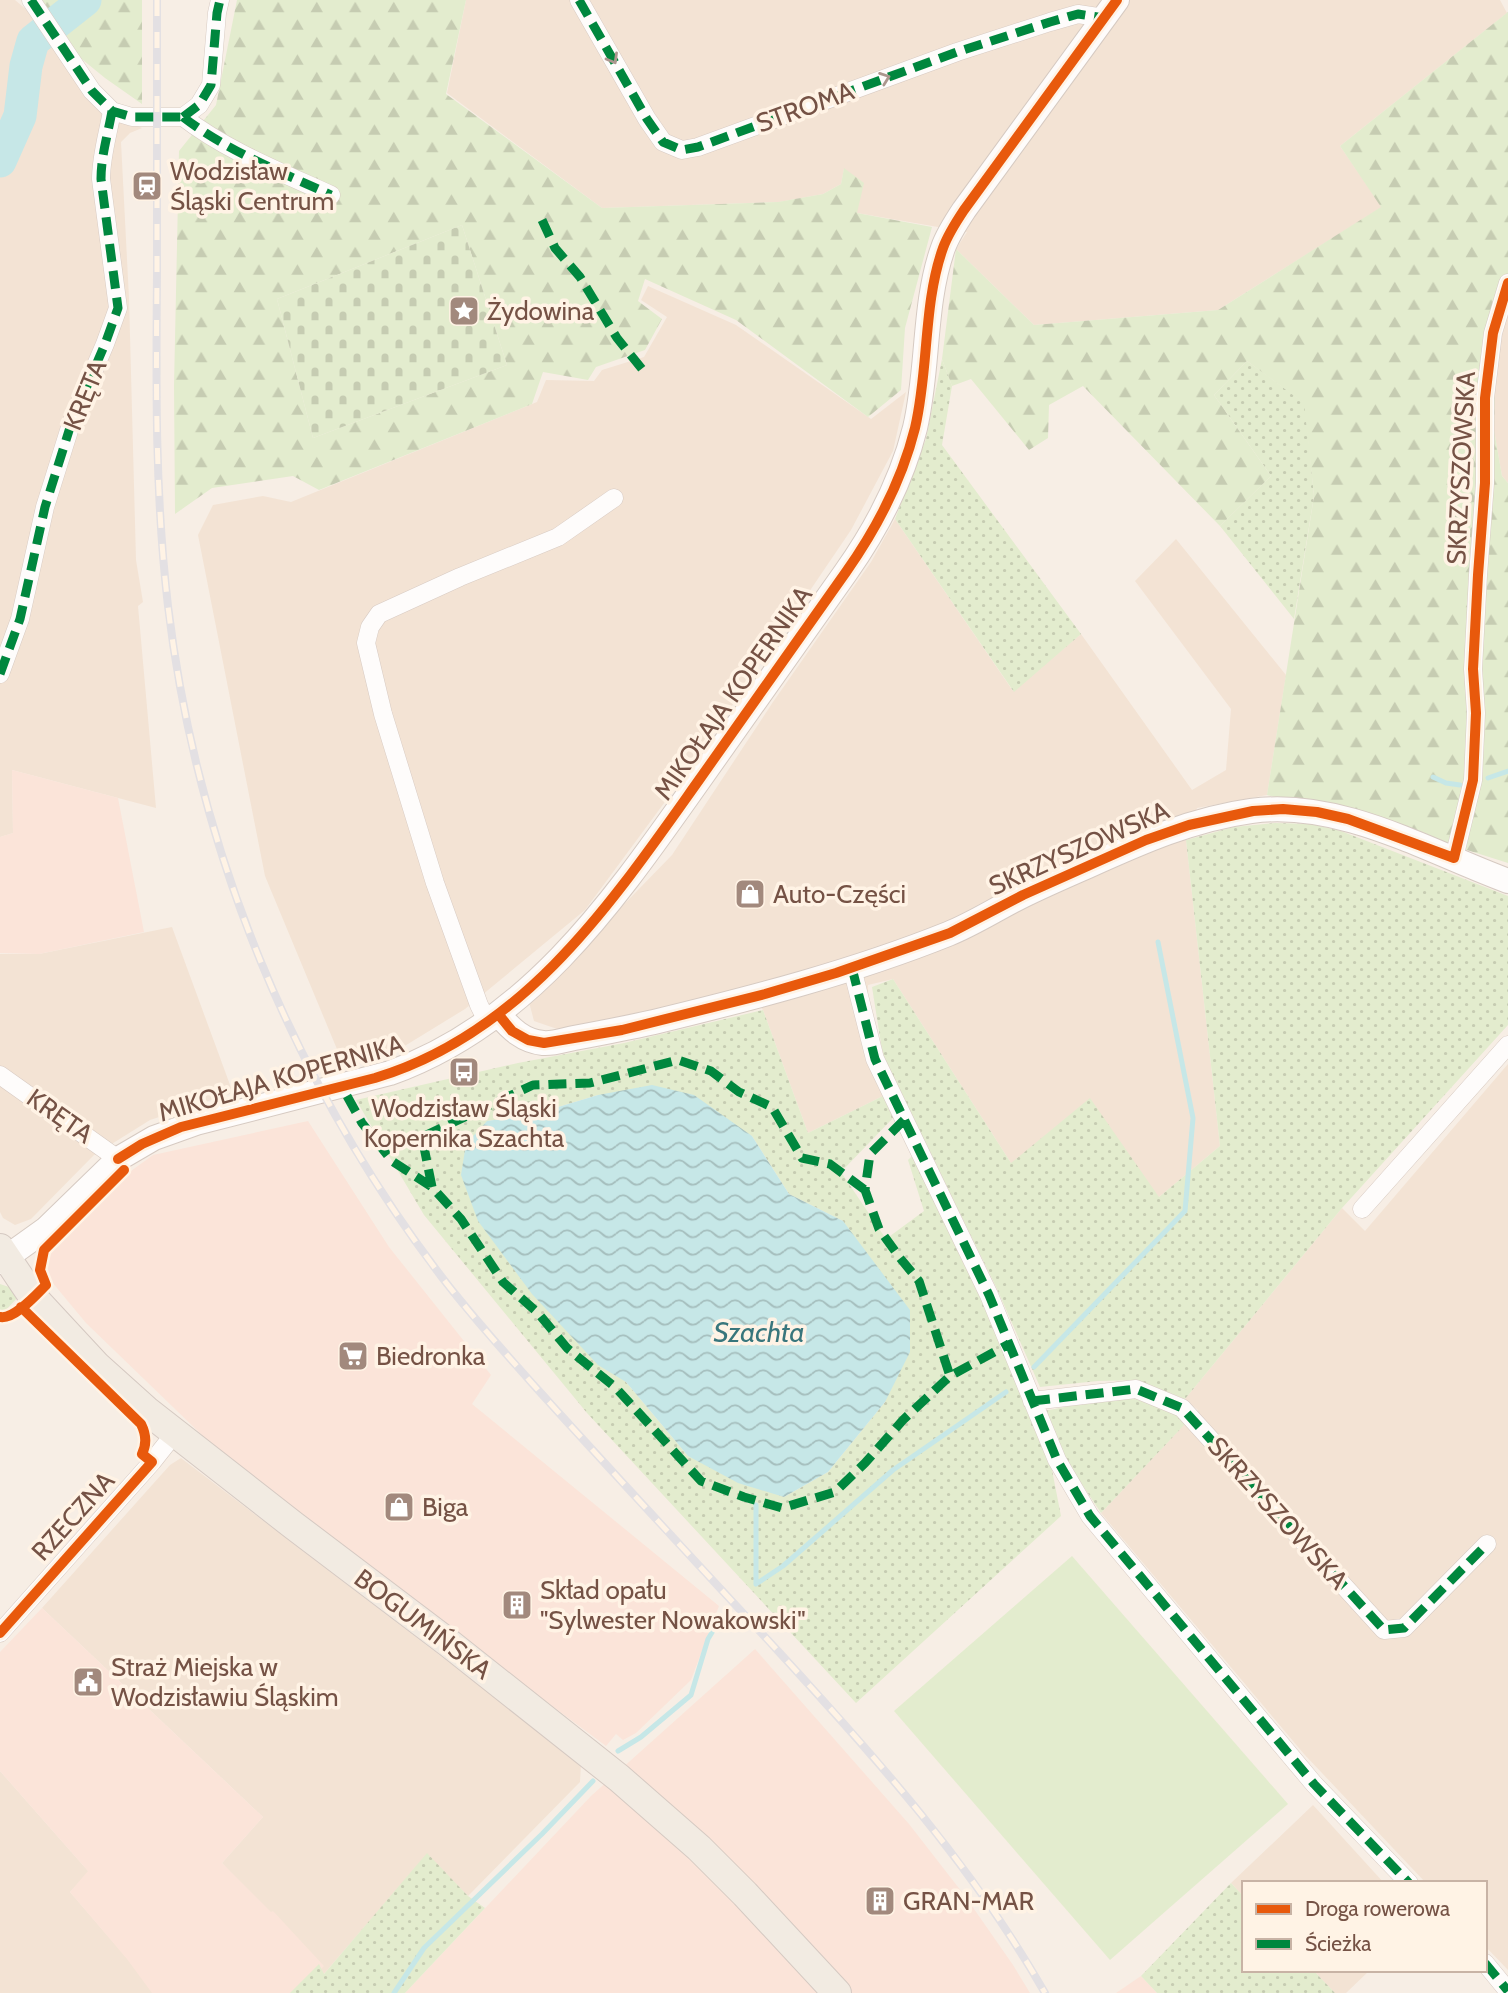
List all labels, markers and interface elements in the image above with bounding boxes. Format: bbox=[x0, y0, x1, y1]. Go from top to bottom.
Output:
one-way arrow bbox=[605, 52, 618, 65]
one-way arrow bbox=[879, 72, 891, 86]
street label: STROMA bbox=[752, 75, 858, 139]
place label: Wodzisław Śląski Centrum bbox=[170, 155, 334, 217]
station icon: Wodzisław Śląski Centrum bbox=[130, 169, 164, 203]
place icon: Żydowina bbox=[447, 294, 481, 328]
place label: Żydowina bbox=[487, 295, 595, 327]
street label: KRĘTA bbox=[56, 355, 114, 435]
street label: SKRZYSZOWSKA bbox=[1440, 370, 1482, 566]
street label: MIKOŁAJA KOPERNIKA bbox=[647, 580, 819, 806]
street label: SKRZYSZOWSKA bbox=[984, 794, 1174, 902]
shop icon: Auto-Części bbox=[733, 877, 767, 911]
place label: Auto-Części bbox=[773, 878, 906, 910]
street label: MIKOŁAJA KOPERNIKA bbox=[155, 1028, 407, 1128]
bus stop icon: Wodzisław Śląski Kopernika Szachta bbox=[447, 1055, 481, 1089]
street label: KRĘTA bbox=[21, 1082, 99, 1150]
place label: Wodzisław Śląski Kopernika Szachta bbox=[364, 1092, 565, 1154]
water label: Szachta bbox=[713, 1315, 805, 1349]
supermarket icon: Biedronka bbox=[336, 1339, 370, 1373]
place label: Biedronka bbox=[376, 1340, 486, 1372]
street label: SKRZYSZOWSKA bbox=[1201, 1430, 1355, 1596]
street label: RZECZNA bbox=[25, 1465, 121, 1567]
shop icon: Biga bbox=[382, 1490, 416, 1524]
place label: Biga bbox=[422, 1491, 469, 1523]
street label: BOGUMIŃSKA bbox=[348, 1562, 498, 1686]
place label: Skład opału "Sylwester Nowakowski" bbox=[540, 1574, 806, 1636]
building icon: Skład opału "Sylwester Nowakowski" bbox=[500, 1588, 534, 1622]
place label: Straż Miejska w Wodzisławiu Śląskim bbox=[111, 1651, 338, 1713]
public building icon: Straż Miejska w Wodzisławiu Śląskim bbox=[71, 1665, 105, 1699]
legend bbox=[1242, 1881, 1487, 1972]
building icon: GRAN-MAR bbox=[863, 1884, 897, 1918]
place label: GRAN-MAR bbox=[903, 1885, 1035, 1917]
text: Droga rowerowa bbox=[1305, 1896, 1450, 1921]
text: Ścieżka bbox=[1305, 1931, 1371, 1956]

